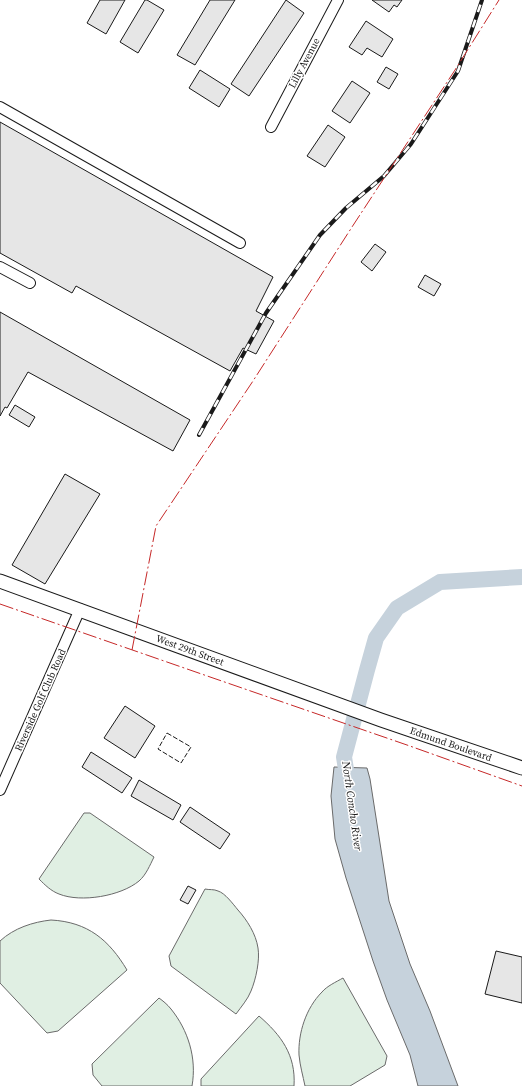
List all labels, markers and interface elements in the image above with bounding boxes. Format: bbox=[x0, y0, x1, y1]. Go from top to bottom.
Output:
street label: Lilly Avenue bbox=[285, 36, 323, 90]
street label: West 29th Street bbox=[154, 632, 226, 669]
street label: Riverside Golf Club Road bbox=[12, 647, 69, 753]
street label: Edmund Boulevard bbox=[408, 724, 494, 764]
water label: North Concho River bbox=[338, 759, 366, 852]

